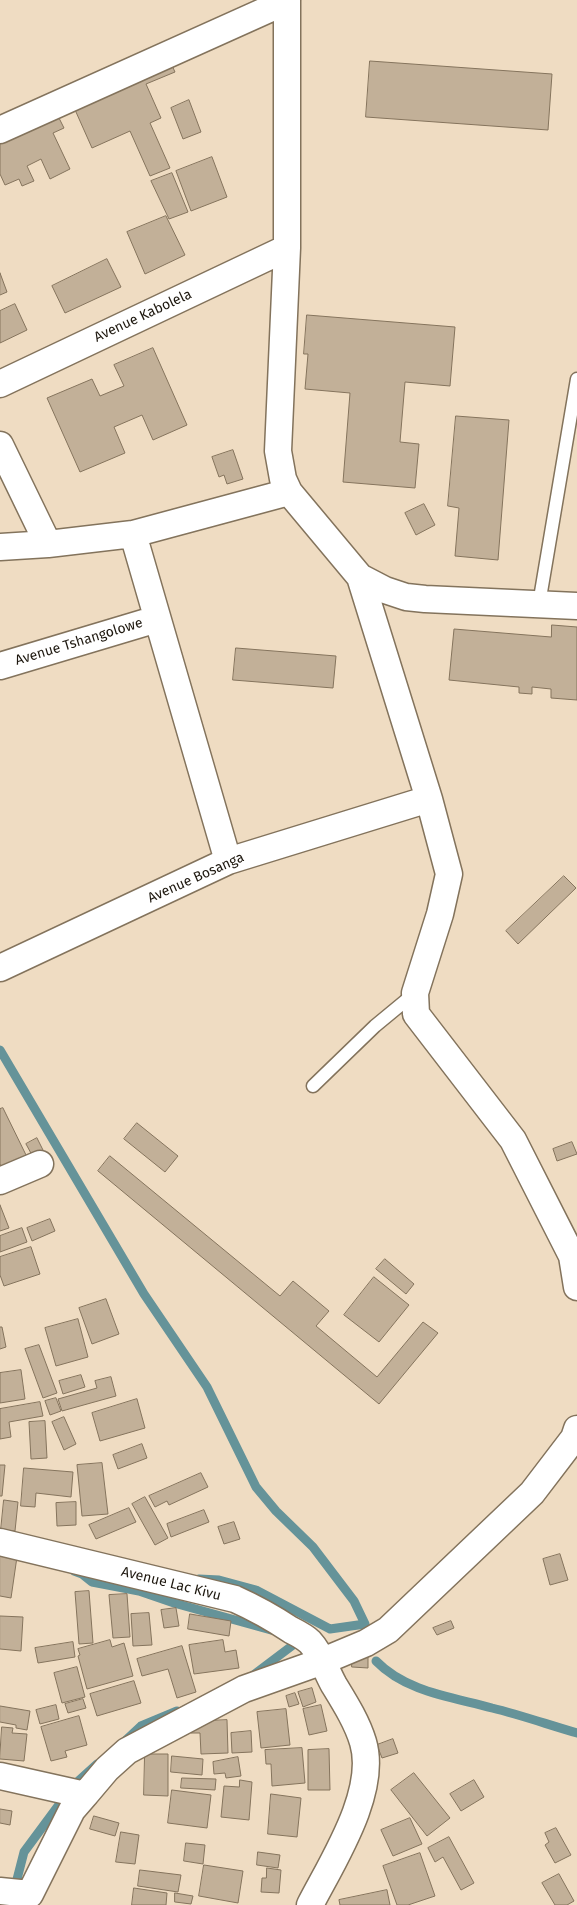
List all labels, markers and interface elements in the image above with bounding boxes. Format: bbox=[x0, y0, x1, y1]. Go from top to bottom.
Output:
street label: Avenue Kabolela bbox=[92, 286, 194, 346]
street label: Avenue Tshangolowe bbox=[13, 615, 145, 669]
street label: Avenue Bosanga bbox=[145, 849, 247, 907]
street label: Avenue Lac Kivu bbox=[119, 1563, 223, 1605]

